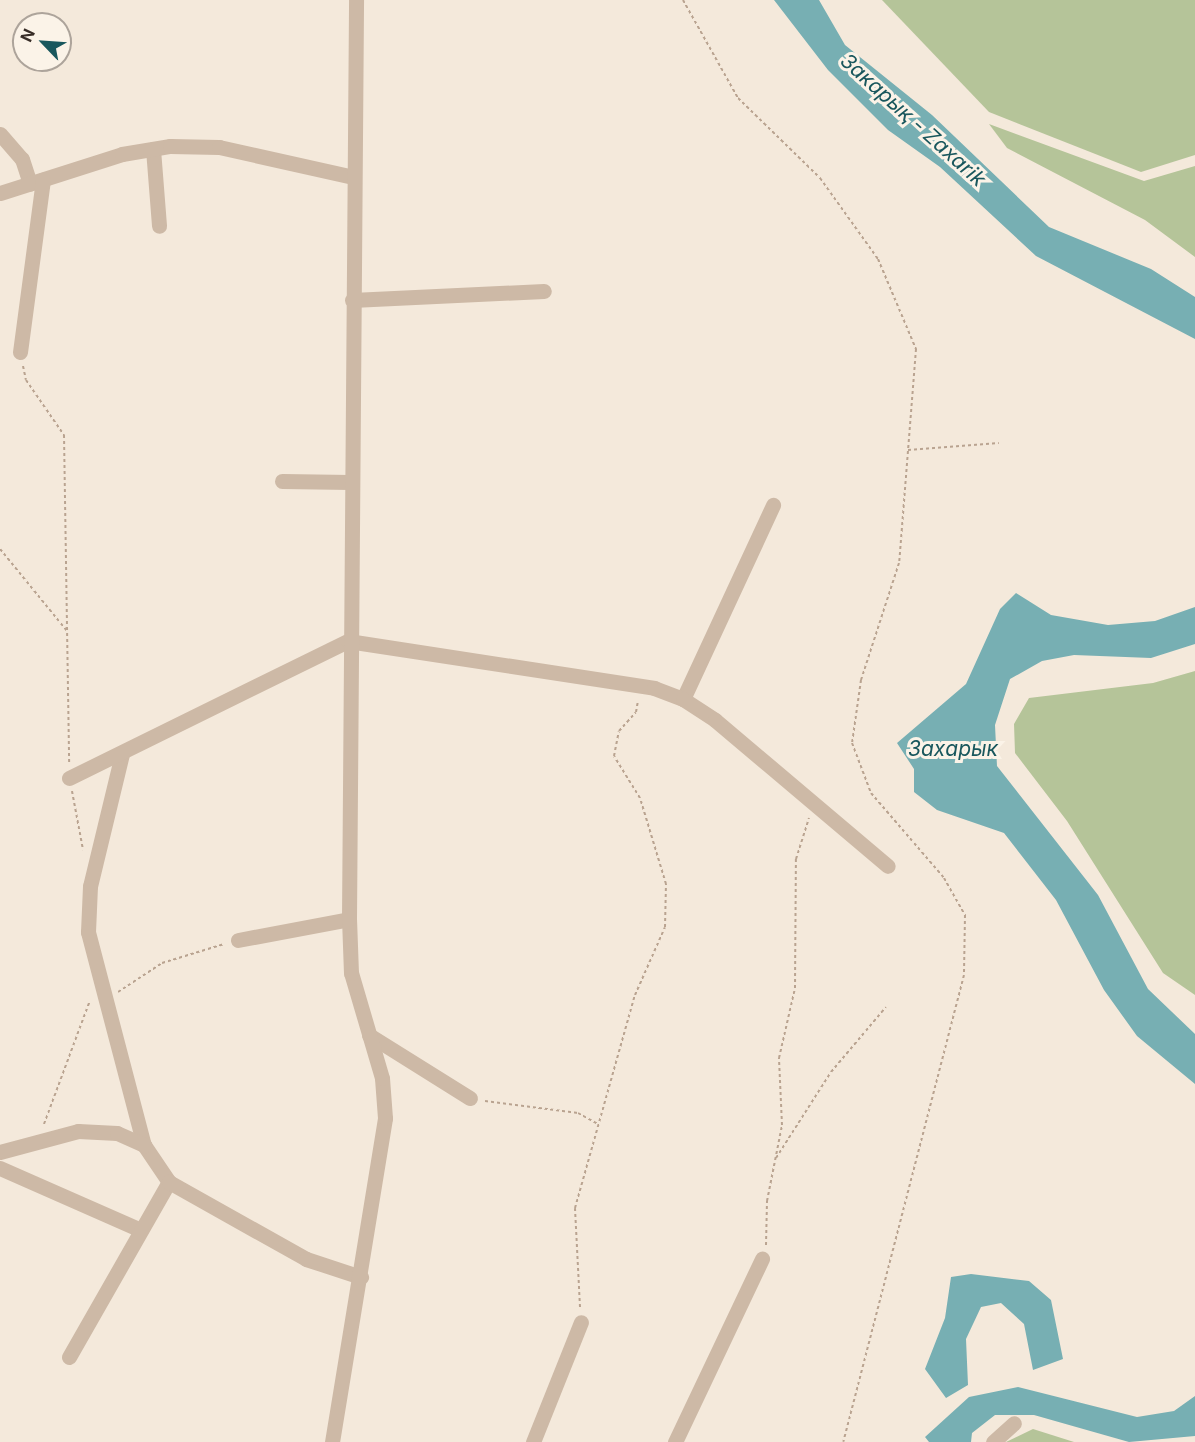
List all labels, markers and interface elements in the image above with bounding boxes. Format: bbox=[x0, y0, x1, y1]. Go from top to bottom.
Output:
north arrow bbox=[12, 12, 72, 72]
text: N bbox=[16, 25, 39, 45]
water label: Закарық - Zaxarik bbox=[835, 48, 991, 192]
water label: Захарык bbox=[908, 736, 998, 762]

